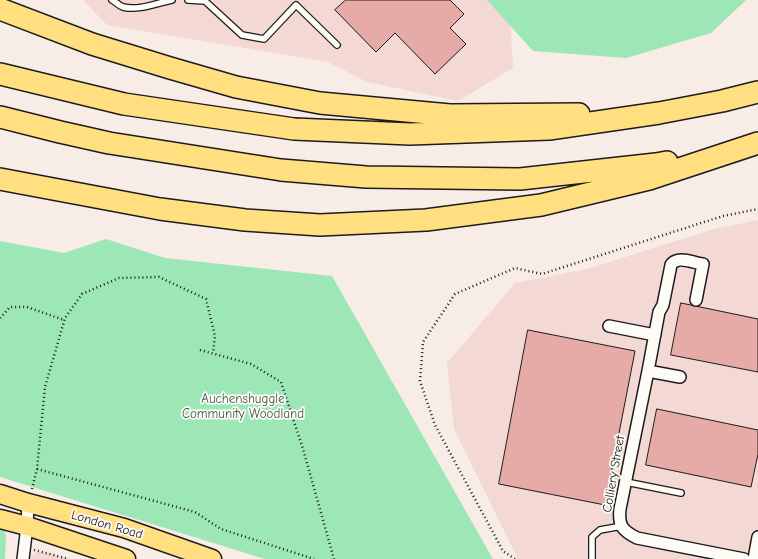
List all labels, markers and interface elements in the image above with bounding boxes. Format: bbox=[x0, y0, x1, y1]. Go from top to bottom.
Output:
park label: Auchenshuggle Community Woodland bbox=[182, 391, 304, 422]
street label: Colliery Street bbox=[600, 434, 628, 514]
street label: London Road bbox=[69, 507, 145, 543]

